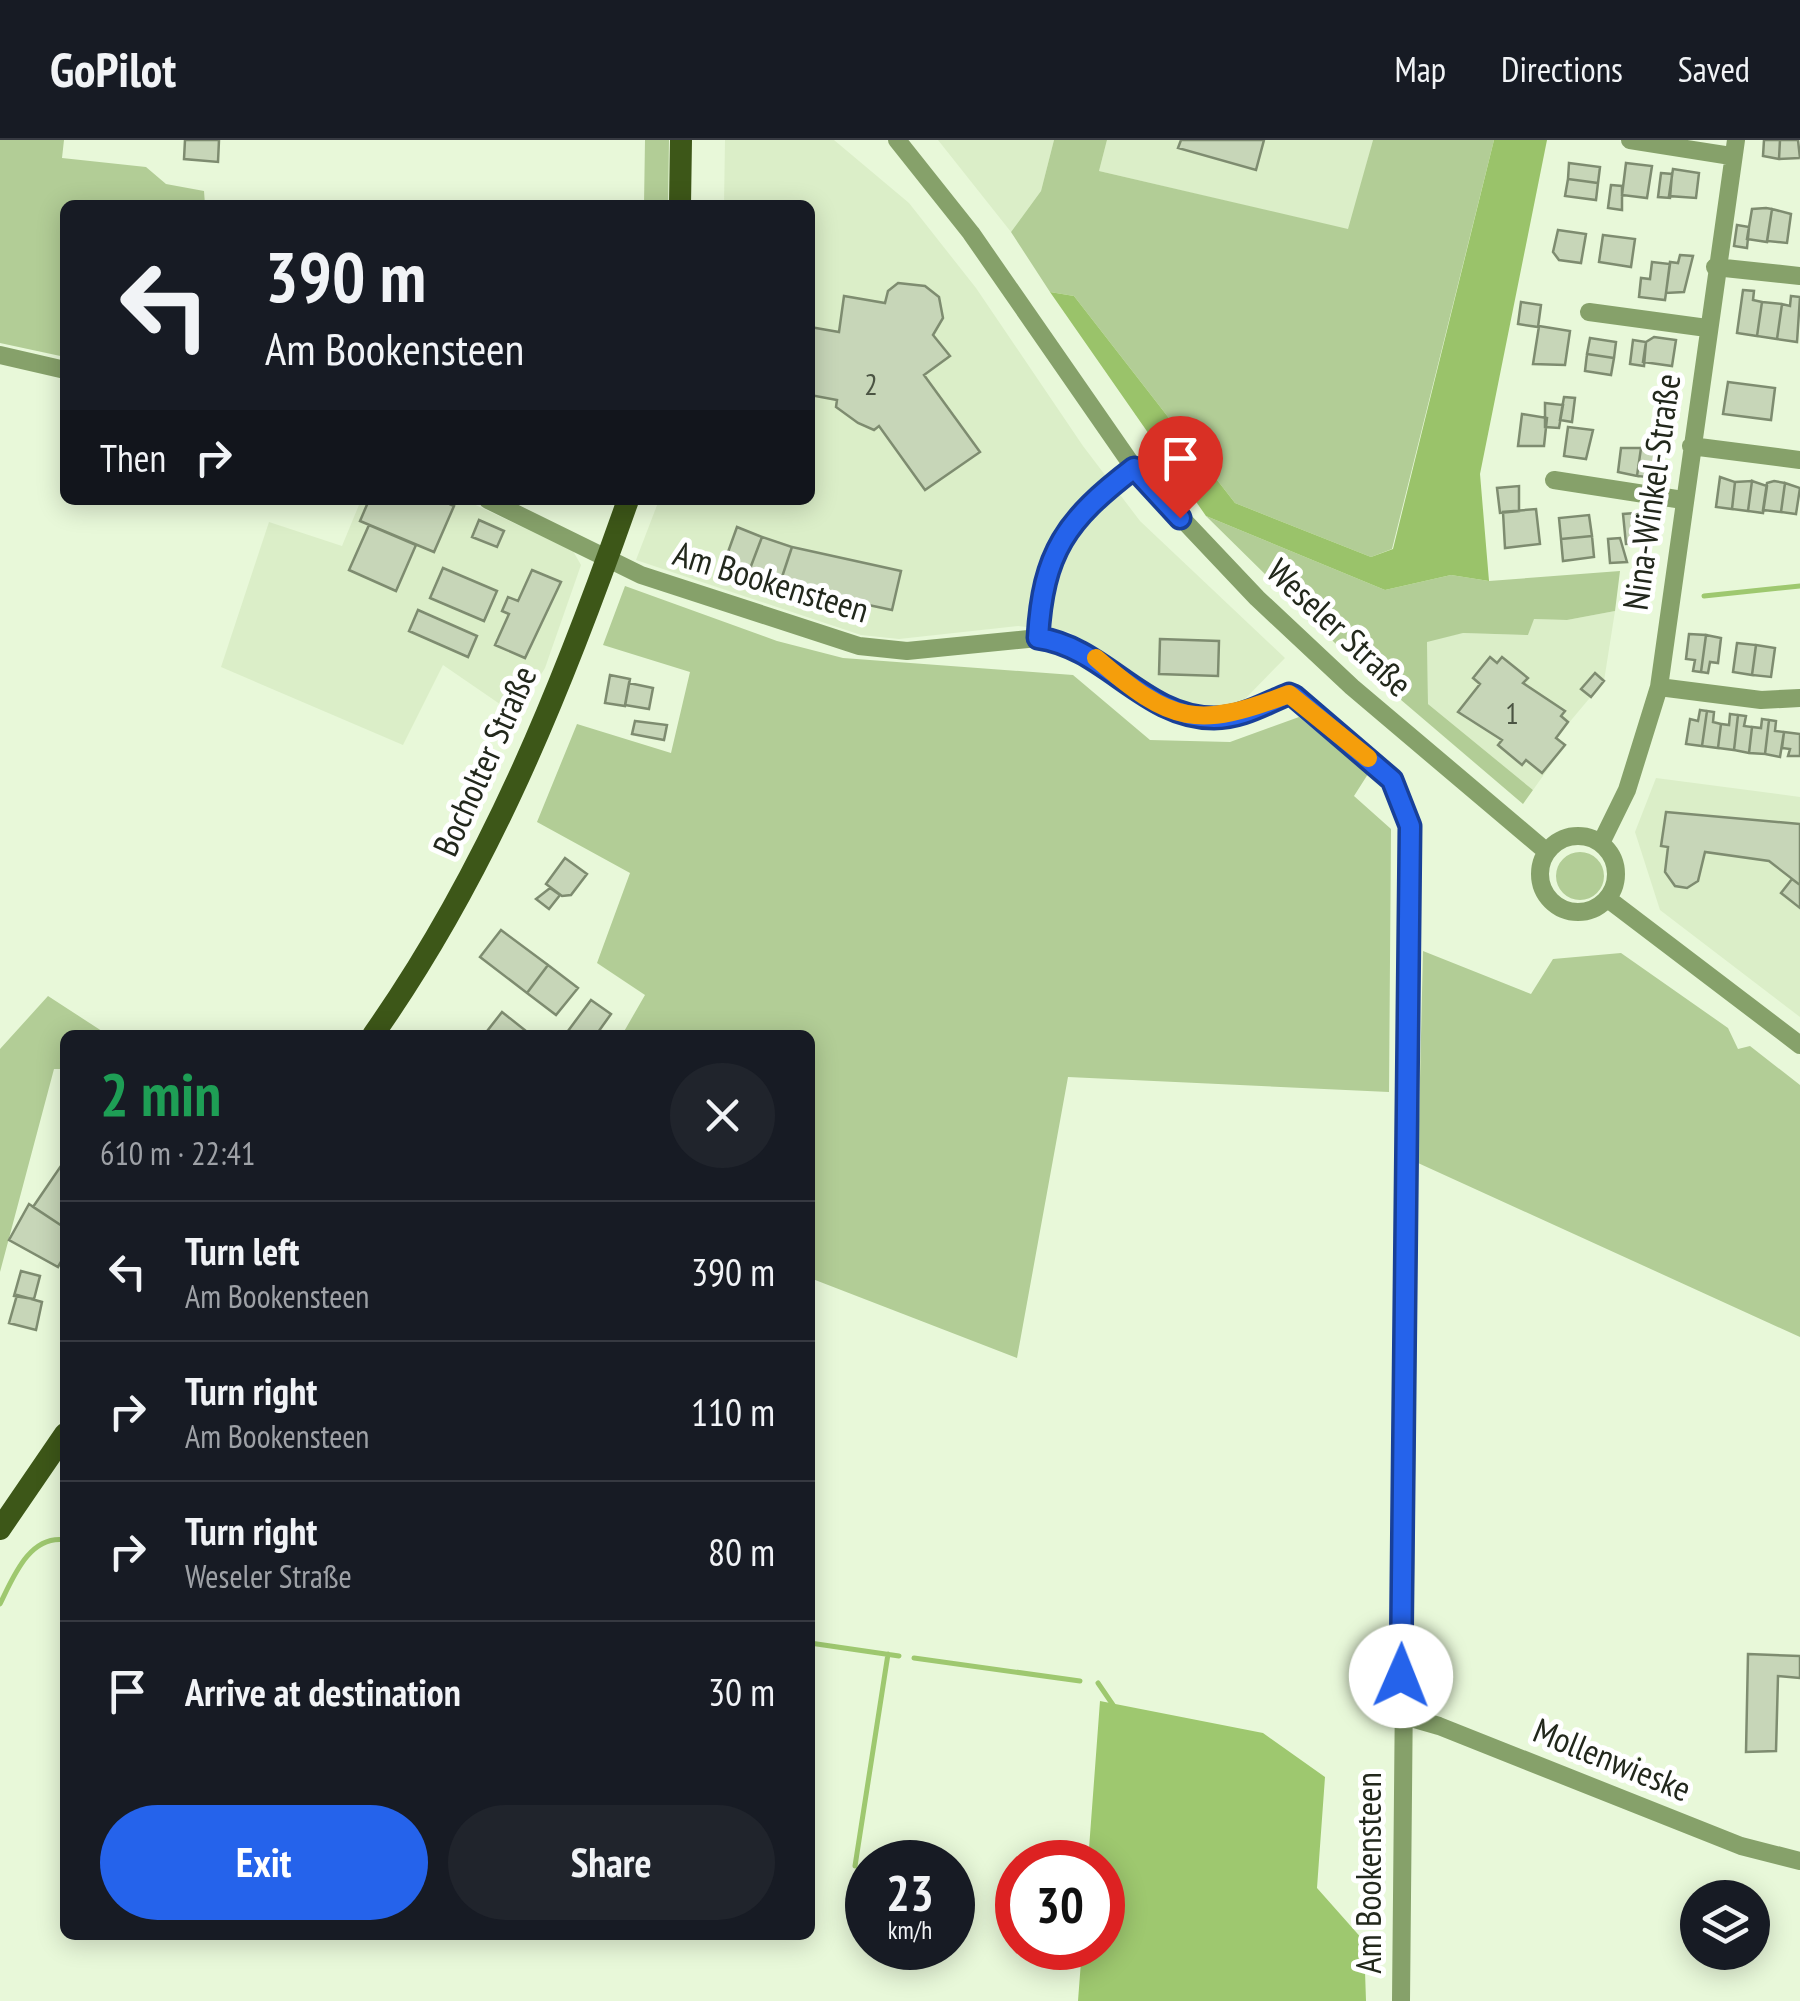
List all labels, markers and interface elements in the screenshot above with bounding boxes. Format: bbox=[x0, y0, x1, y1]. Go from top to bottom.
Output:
text: GoPilot bbox=[50, 38, 176, 100]
text: Map bbox=[1395, 46, 1446, 92]
text: Directions bbox=[1501, 46, 1623, 92]
text: Saved bbox=[1678, 46, 1750, 92]
text: 390 m bbox=[265, 231, 426, 321]
icon: left bbox=[100, 240, 230, 370]
text: Am Bookensteen bbox=[265, 319, 524, 377]
house number: 2 bbox=[864, 364, 878, 403]
street label: Nina-Winkel-Straße bbox=[1612, 371, 1690, 613]
pin bbox=[1138, 416, 1223, 519]
icon: right bbox=[186, 430, 241, 485]
icon: arrive bbox=[1153, 431, 1208, 486]
text: Then bbox=[100, 433, 166, 482]
street label: Am Bookensteen bbox=[668, 530, 874, 633]
street label: Weseler Straße bbox=[1257, 548, 1422, 706]
street label: Bocholter Straße bbox=[422, 658, 546, 863]
house number: 1 bbox=[1505, 693, 1519, 732]
text: 2 min bbox=[100, 1055, 221, 1133]
button: close bbox=[670, 1063, 775, 1168]
text: 610 m · 22:41 bbox=[100, 1132, 255, 1174]
text: Turn left bbox=[185, 1226, 299, 1275]
icon: left bbox=[100, 1244, 155, 1299]
text: 390 m bbox=[691, 1247, 775, 1296]
text: Am Bookensteen bbox=[185, 1275, 369, 1317]
text: Turn right bbox=[185, 1366, 317, 1415]
icon: right bbox=[100, 1384, 155, 1439]
text: 110 m bbox=[691, 1387, 775, 1436]
text: Am Bookensteen bbox=[185, 1415, 369, 1457]
text: Turn right bbox=[185, 1506, 317, 1555]
icon: right bbox=[100, 1524, 155, 1579]
text: 80 m bbox=[708, 1527, 775, 1576]
text: Weseler Straße bbox=[185, 1555, 352, 1597]
position arrow bbox=[1349, 1624, 1453, 1728]
icon: arrive bbox=[100, 1664, 155, 1719]
text: Arrive at destination bbox=[185, 1667, 461, 1716]
text: 30 m bbox=[708, 1667, 775, 1716]
street label: Mollenwieske bbox=[1527, 1707, 1698, 1811]
street label: Am Bookensteen bbox=[1345, 1772, 1391, 1974]
button: Exit bbox=[100, 1805, 428, 1920]
button: Share bbox=[448, 1805, 775, 1920]
speed limit sign: 30 bbox=[995, 1840, 1125, 1970]
text: 23 bbox=[886, 1860, 934, 1925]
map controls bbox=[1680, 1880, 1770, 1970]
button: layers bbox=[1680, 1880, 1770, 1970]
text: km/h bbox=[888, 1914, 932, 1946]

